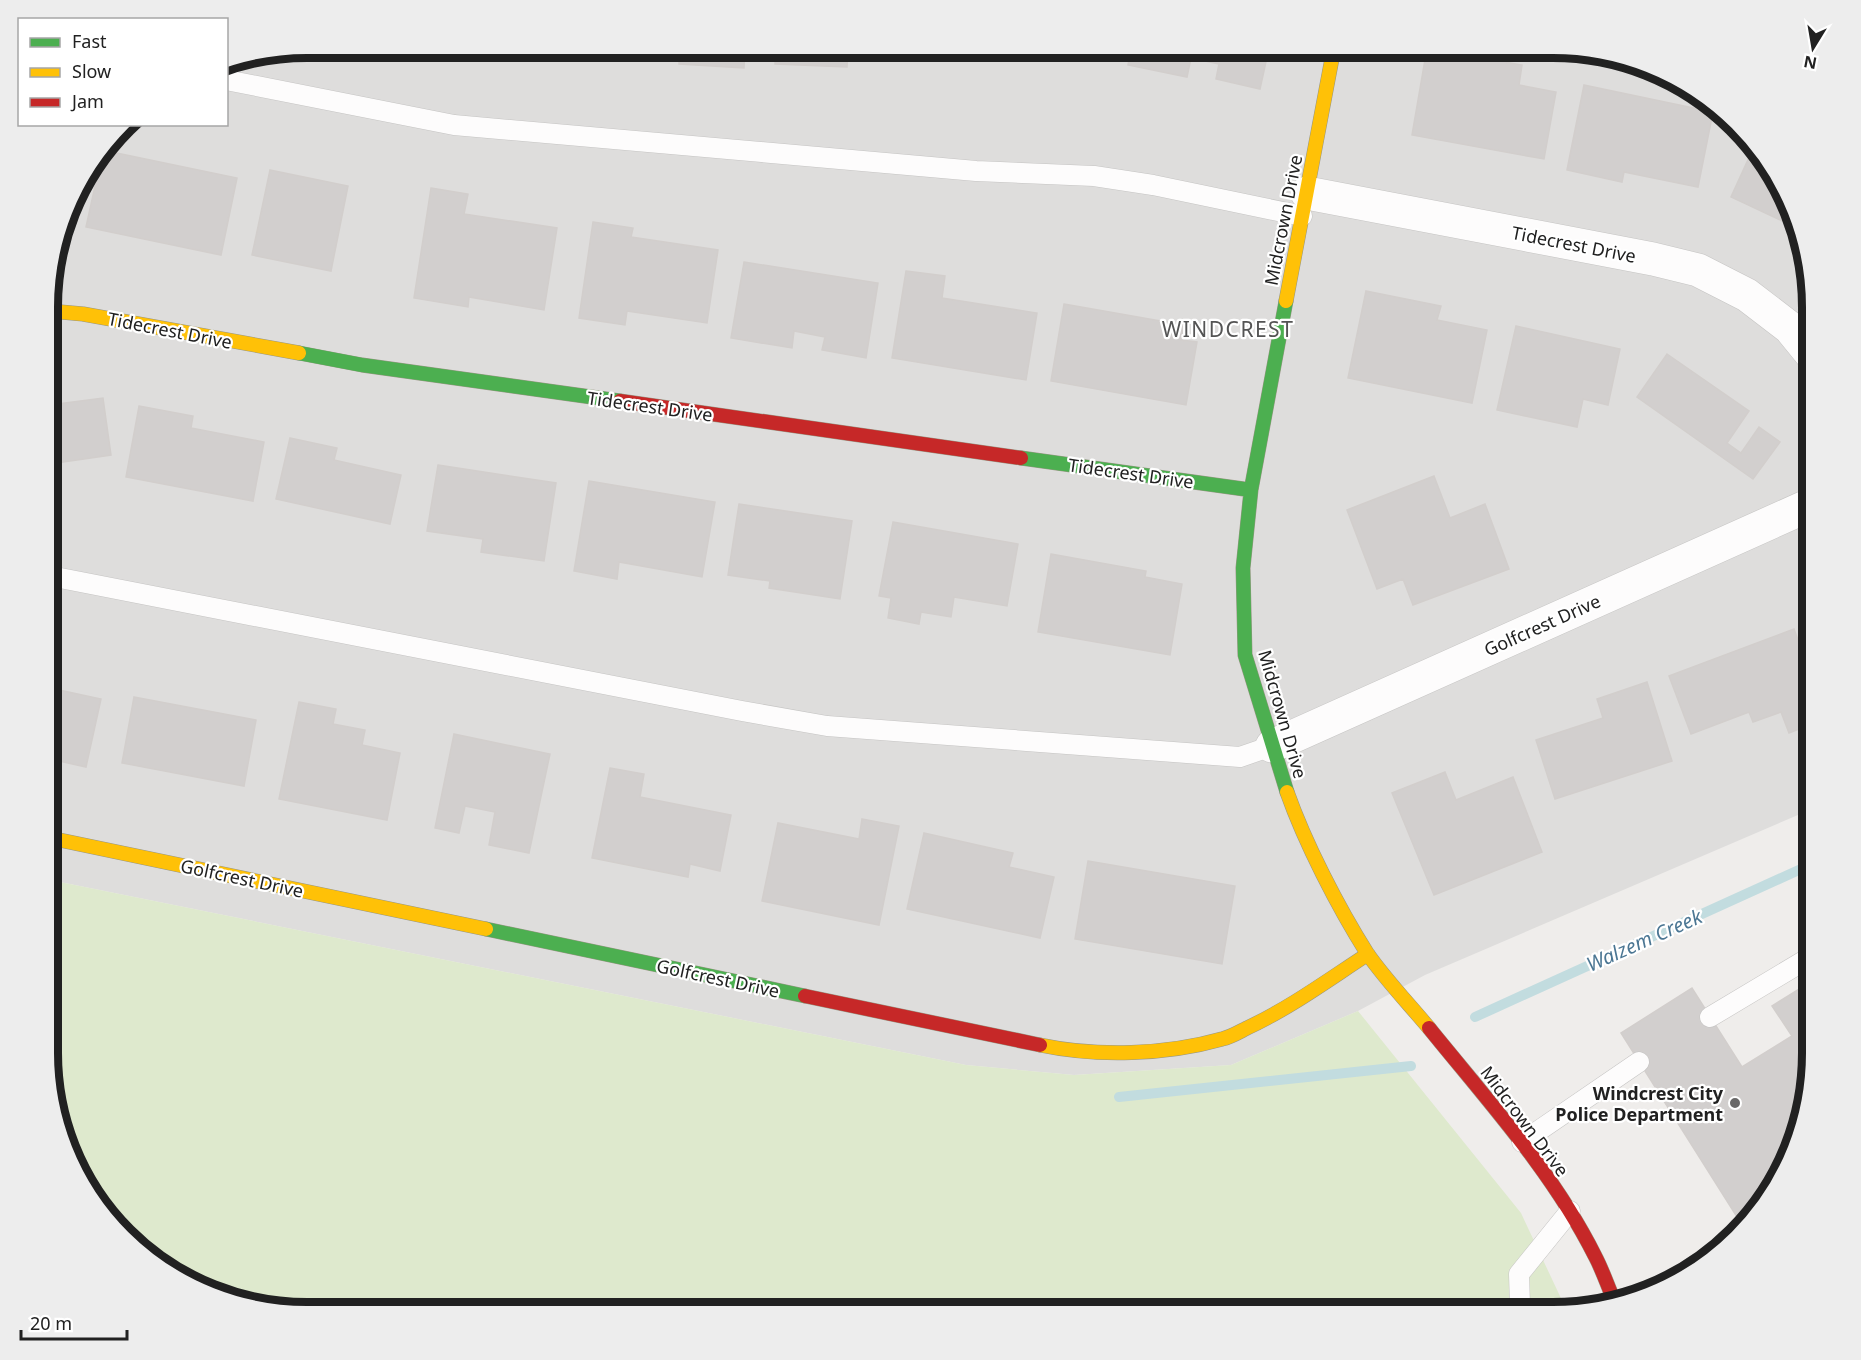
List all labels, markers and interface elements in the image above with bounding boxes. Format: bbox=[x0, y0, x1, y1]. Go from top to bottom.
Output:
legend bbox=[18, 18, 228, 126]
north arrow bbox=[1783, 18, 1843, 78]
text: Fast bbox=[72, 29, 107, 53]
text: N bbox=[1802, 51, 1819, 75]
text: Slow bbox=[72, 59, 111, 83]
text: Jam bbox=[70, 89, 104, 113]
street label: Midcrown Drive bbox=[1259, 153, 1307, 287]
street label: Tidecrest Drive bbox=[1510, 220, 1638, 268]
street label: Tidecrest Drive bbox=[106, 306, 234, 354]
district label: WINDCREST bbox=[1162, 315, 1294, 343]
street label: Tidecrest Drive bbox=[586, 385, 714, 427]
street label: Tidecrest Drive bbox=[1067, 452, 1195, 494]
street label: Golfcrest Drive bbox=[1480, 589, 1604, 661]
street label: Midcrown Drive bbox=[1253, 647, 1313, 781]
street label: Golfcrest Drive bbox=[178, 853, 306, 903]
water label: Walzem Creek bbox=[1582, 902, 1707, 978]
street label: Golfcrest Drive bbox=[654, 953, 782, 1003]
street label: Midcrown Drive bbox=[1475, 1061, 1575, 1181]
place label: Windcrest City Police Department bbox=[1555, 1081, 1724, 1126]
marker: Windcrest City Police Department bbox=[1728, 1096, 1742, 1110]
scale bar bbox=[21, 1303, 128, 1341]
text: 20 m bbox=[30, 1311, 72, 1335]

